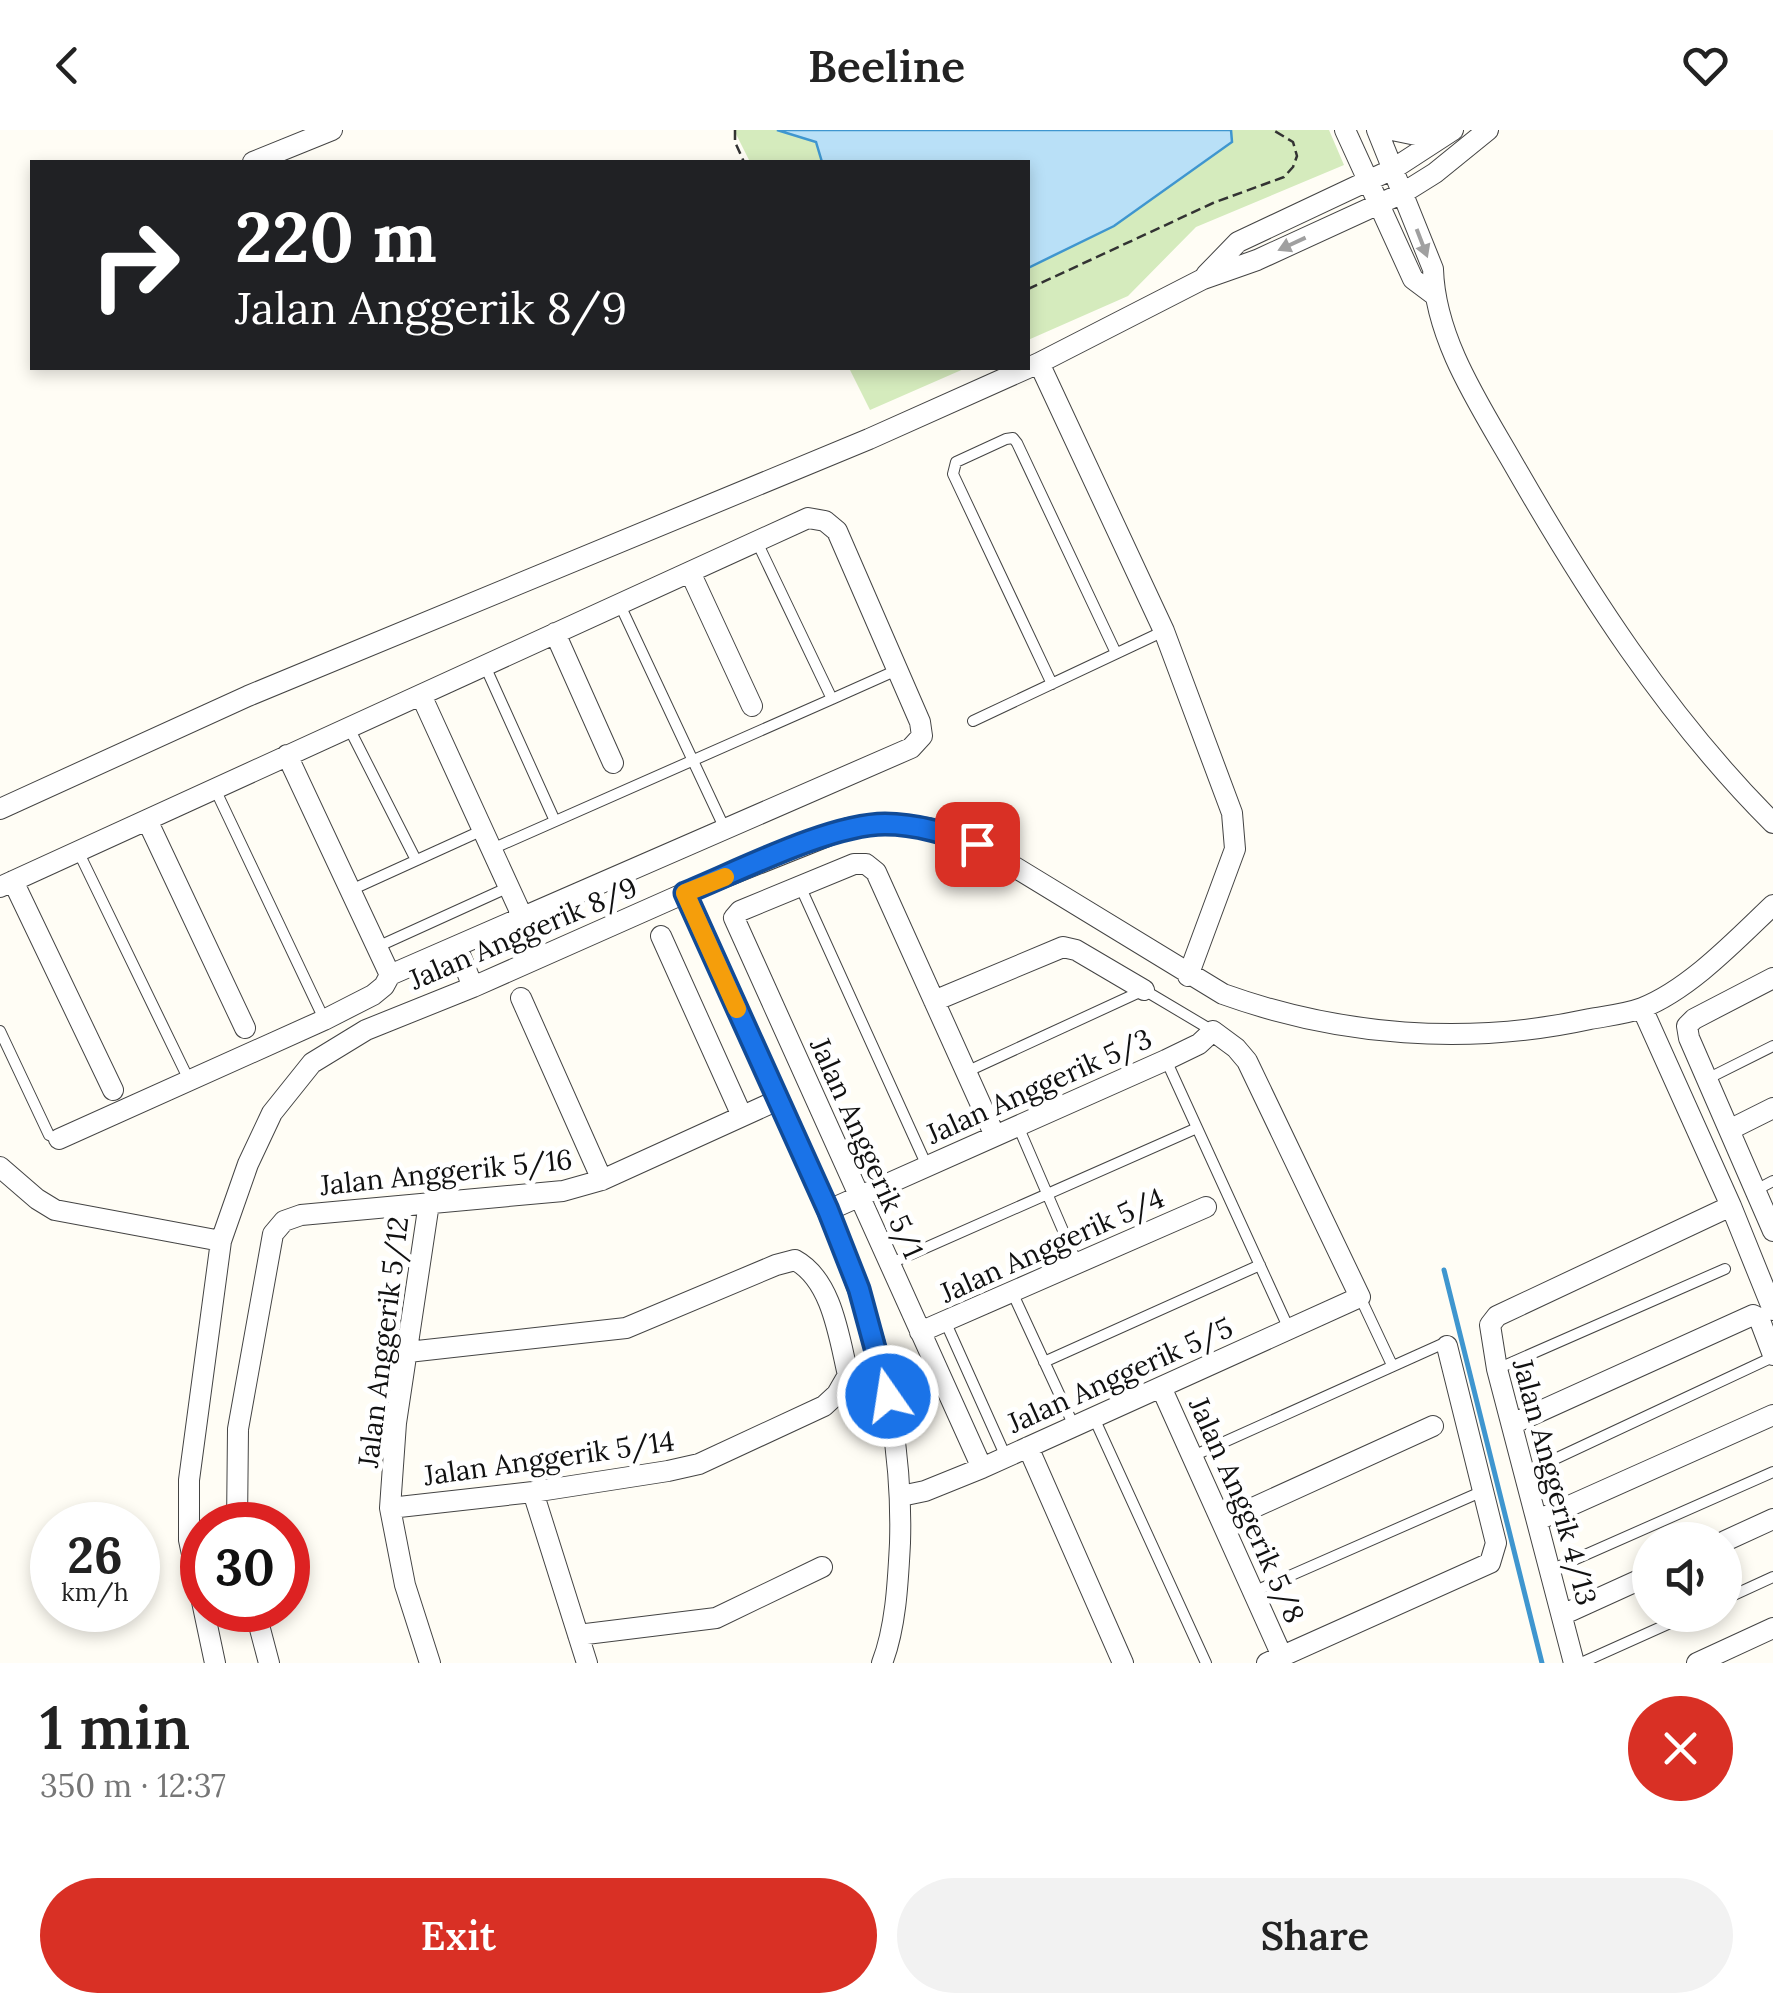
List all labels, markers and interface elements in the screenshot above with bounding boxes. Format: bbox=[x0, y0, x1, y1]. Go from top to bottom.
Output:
text: Beeline bbox=[808, 37, 965, 94]
icon: back bbox=[40, 38, 95, 93]
icon: heart bbox=[1678, 38, 1733, 93]
text: 220 m bbox=[235, 192, 437, 281]
icon: right bbox=[70, 200, 200, 330]
one-way arrow bbox=[1415, 228, 1431, 258]
one-way arrow bbox=[1277, 236, 1307, 252]
text: Jalan Anggerik 8/9 bbox=[235, 279, 627, 336]
pin bbox=[935, 802, 1020, 887]
icon: arrive bbox=[950, 817, 1005, 872]
street label: Jalan Anggerik 8/9 bbox=[403, 869, 642, 998]
street label: Jalan Anggerik 5/3 bbox=[920, 1020, 1157, 1152]
street label: Jalan Anggerik 5/1 bbox=[802, 1031, 932, 1264]
street label: Jalan Anggerik 5/16 bbox=[317, 1141, 574, 1203]
street label: Jalan Anggerik 5/4 bbox=[934, 1179, 1170, 1311]
street label: Jalan Anggerik 5/12 bbox=[350, 1214, 416, 1471]
street label: Jalan Anggerik 5/5 bbox=[1001, 1309, 1238, 1441]
position arrow bbox=[836, 1344, 940, 1448]
street label: Jalan Anggerik 4/13 bbox=[1505, 1354, 1605, 1609]
street label: Jalan Anggerik 5/8 bbox=[1181, 1391, 1313, 1628]
street label: Jalan Anggerik 5/14 bbox=[420, 1423, 677, 1494]
speed limit sign: 30 bbox=[180, 1502, 310, 1632]
map controls bbox=[1632, 1522, 1742, 1632]
button: sound bbox=[1632, 1522, 1742, 1632]
text: 26 bbox=[67, 1523, 123, 1587]
text: km/h bbox=[61, 1576, 129, 1608]
text: 1 min bbox=[40, 1689, 190, 1765]
button: close bbox=[1628, 1696, 1733, 1801]
text: 350 m · 12:37 bbox=[40, 1765, 226, 1806]
button: Exit bbox=[40, 1878, 877, 1993]
button: Share bbox=[897, 1878, 1733, 1993]

